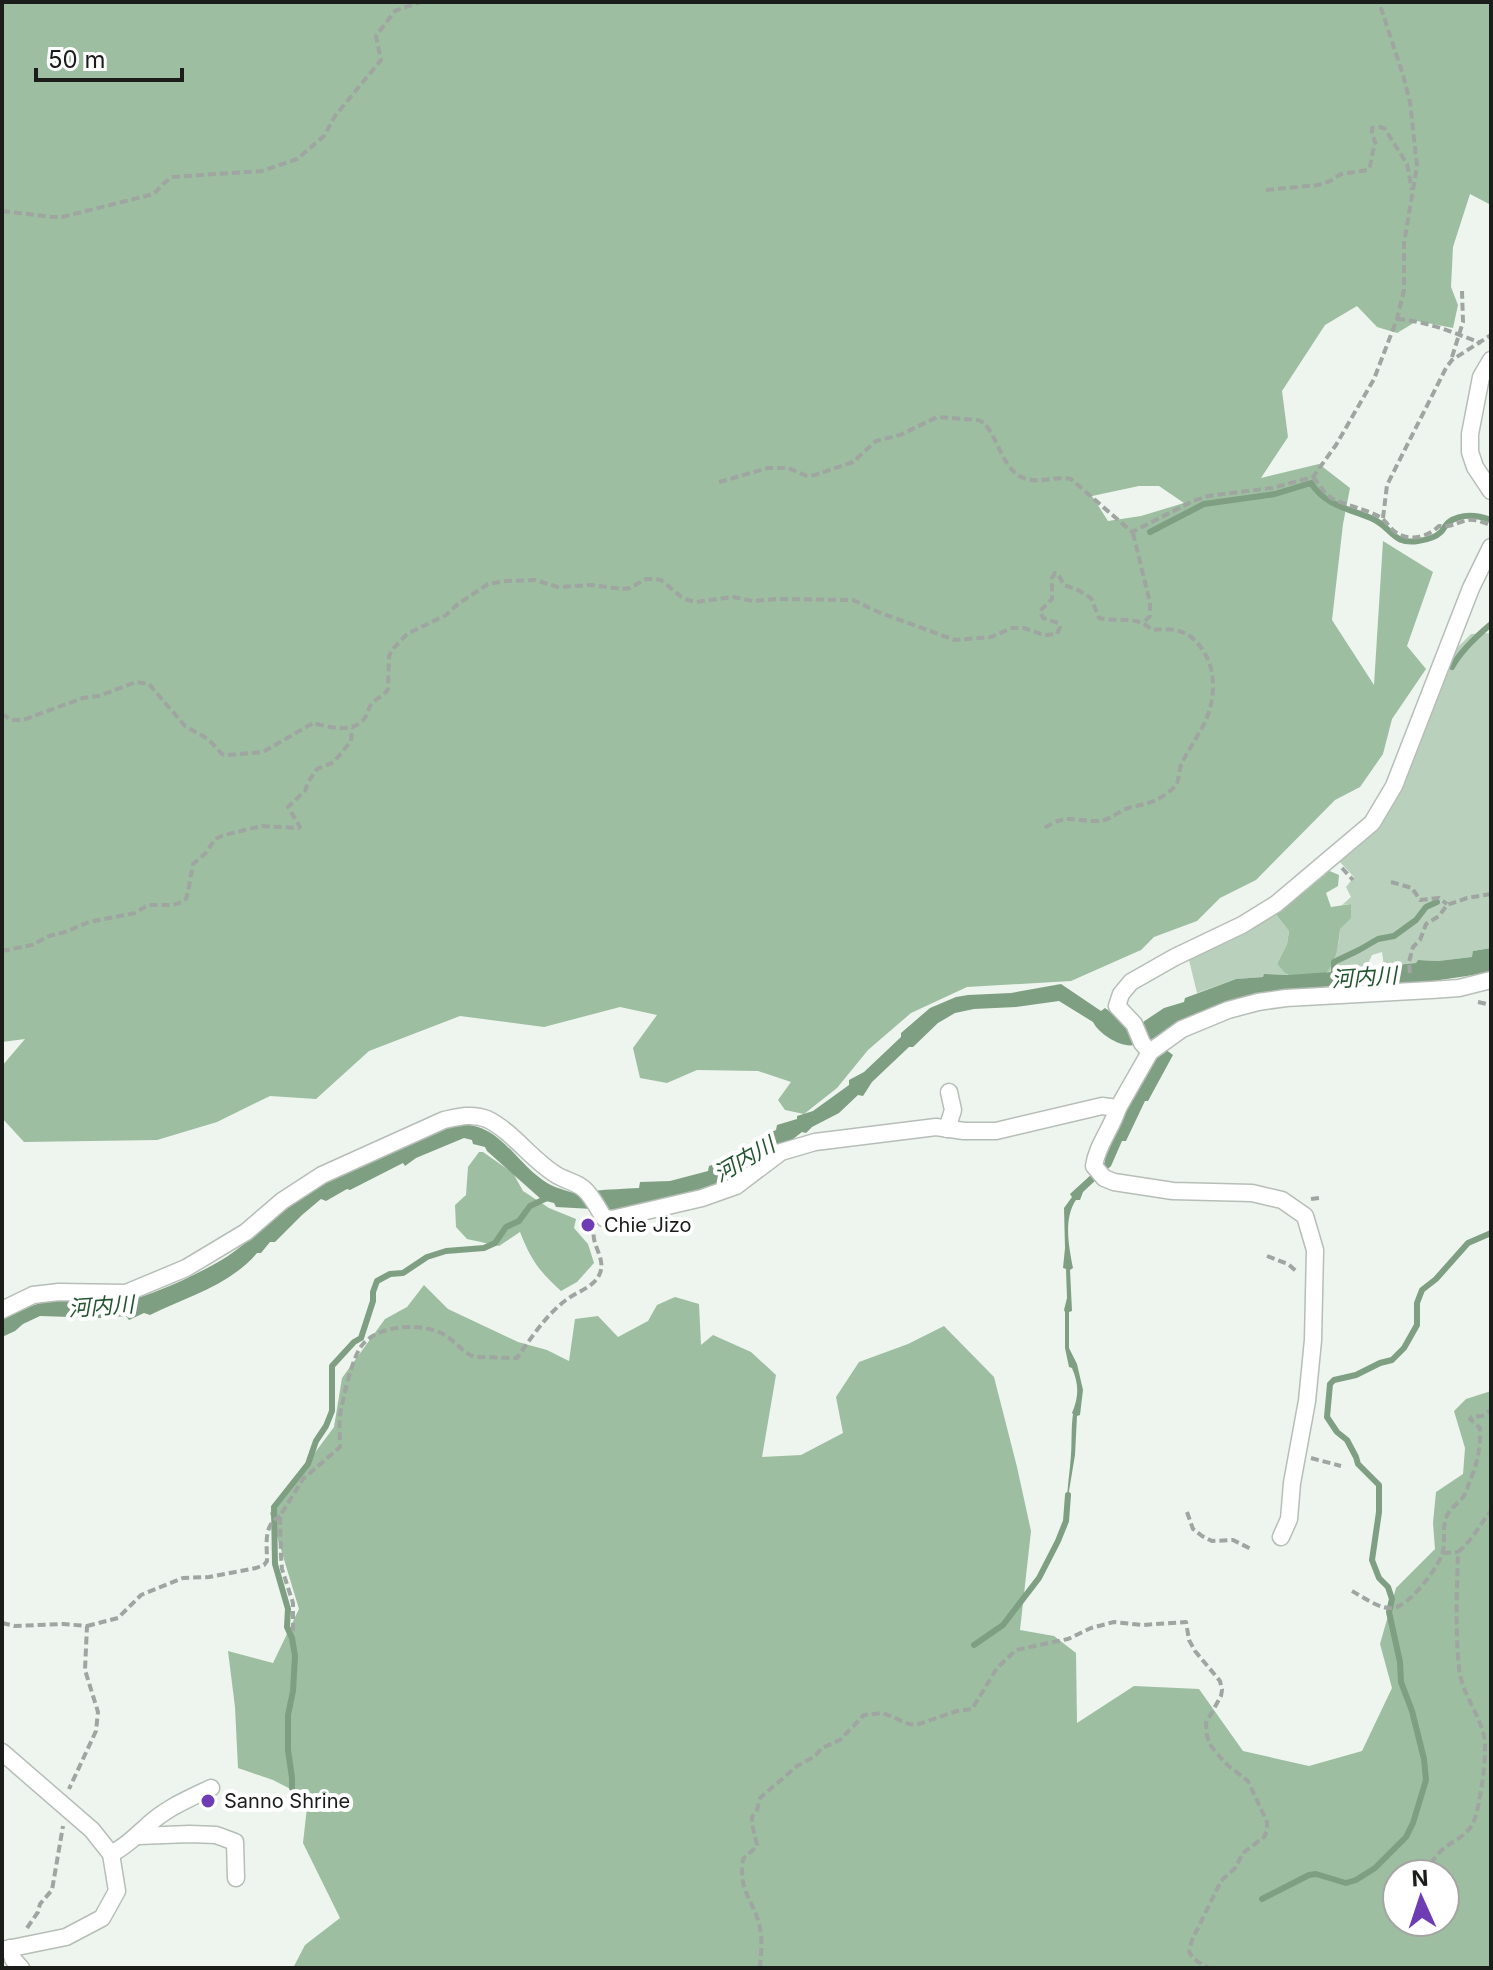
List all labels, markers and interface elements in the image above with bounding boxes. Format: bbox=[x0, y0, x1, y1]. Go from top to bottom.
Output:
scale bar bbox=[36, 32, 182, 82]
text: 50 m bbox=[48, 45, 106, 74]
water label: 河内川 bbox=[1330, 962, 1400, 992]
water label: 河内川 bbox=[709, 1130, 781, 1187]
place label: Chie Jizo bbox=[604, 1213, 692, 1237]
marker: Chie Jizo bbox=[579, 1216, 597, 1234]
water label: 河内川 bbox=[67, 1291, 137, 1321]
place label: Sanno Shrine bbox=[224, 1789, 350, 1813]
marker: Sanno Shrine bbox=[199, 1792, 217, 1810]
north arrow bbox=[1381, 1858, 1461, 1938]
text: N bbox=[1411, 1865, 1429, 1891]

